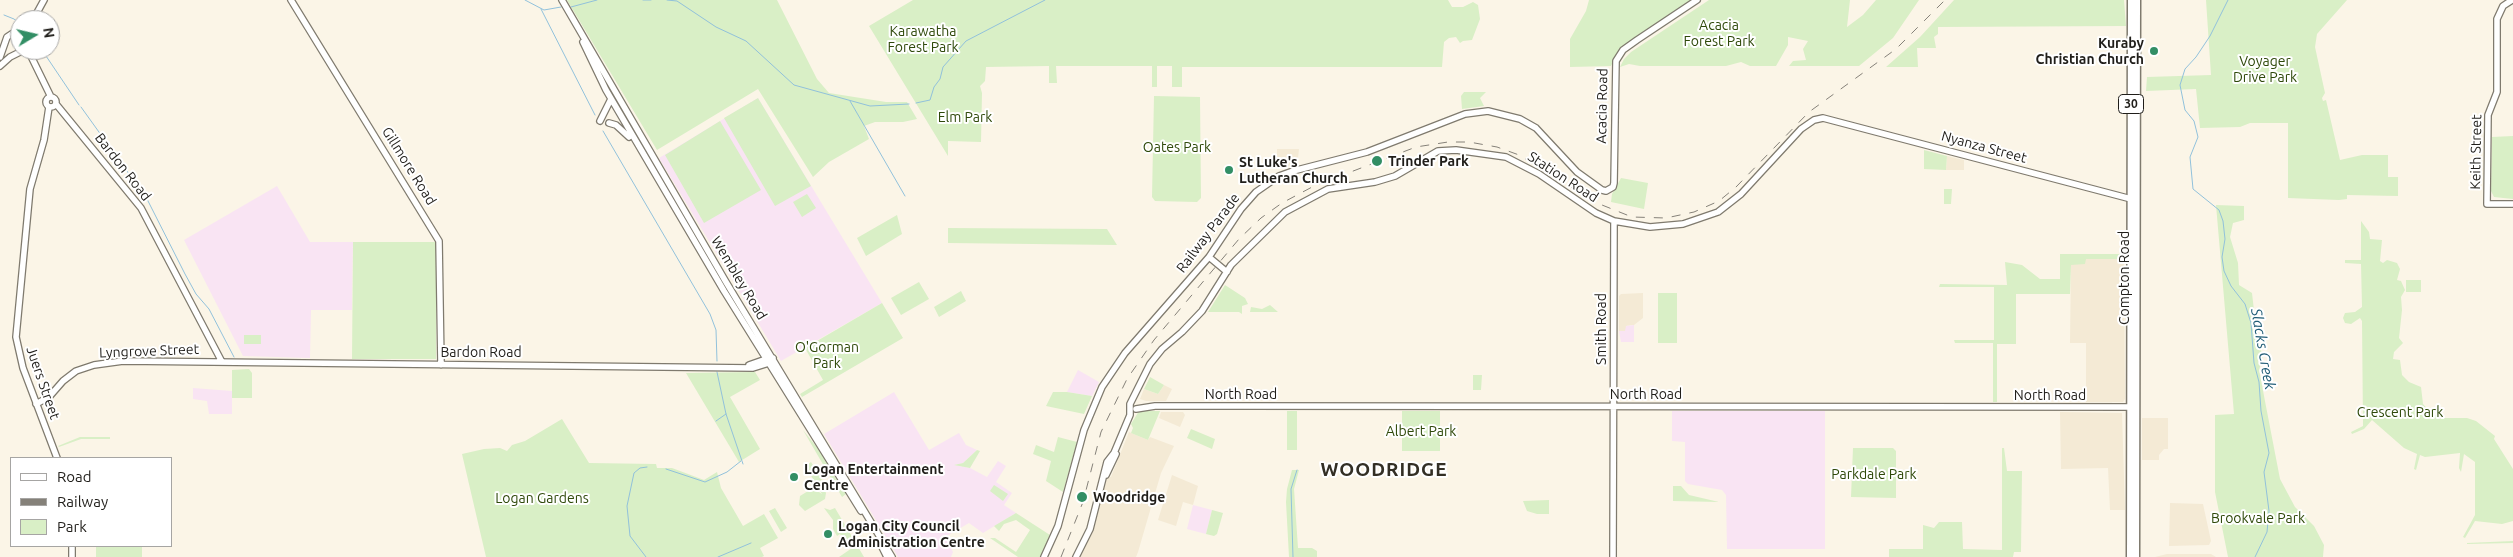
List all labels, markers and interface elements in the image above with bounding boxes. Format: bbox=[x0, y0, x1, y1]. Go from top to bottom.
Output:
north arrow bbox=[10, 10, 60, 60]
park label: Acacia Forest Park bbox=[1683, 17, 1755, 49]
park label: Karawatha Forest Park bbox=[887, 23, 959, 56]
text: N bbox=[40, 26, 58, 39]
place label: Kuraby Christian Church bbox=[2036, 35, 2144, 68]
marker: Kuraby Christian Church bbox=[2148, 45, 2160, 57]
park label: Voyager Drive Park bbox=[2233, 53, 2297, 85]
street label: Acacia Road bbox=[1593, 68, 1611, 144]
road number: 30 bbox=[2118, 95, 2144, 114]
park label: Elm Park bbox=[938, 109, 992, 125]
street label: Keith Street bbox=[2467, 114, 2485, 190]
street label: Gillmore Road bbox=[378, 124, 440, 208]
street label: Nyanza Street bbox=[1939, 128, 2029, 166]
street label: Bardon Road bbox=[91, 130, 155, 204]
park label: Oates Park bbox=[1143, 139, 1211, 155]
street label: Station Road bbox=[1525, 148, 1601, 206]
place label: Trinder Park bbox=[1388, 153, 1469, 169]
place label: St Luke's Lutheran Church bbox=[1239, 154, 1348, 186]
marker: Trinder Park bbox=[1370, 154, 1384, 168]
marker: St Luke's Lutheran Church bbox=[1223, 164, 1235, 176]
street label: Railway Parade bbox=[1173, 190, 1243, 276]
street label: Compton Road bbox=[2116, 231, 2132, 325]
street label: Wembley Road bbox=[708, 233, 770, 323]
street label: Smith Road bbox=[1593, 293, 1609, 365]
water label: Slacks Creek bbox=[2247, 307, 2279, 391]
park label: O'Gorman Park bbox=[795, 339, 859, 372]
street label: Lyngrove Street bbox=[99, 341, 199, 361]
street label: Juers Street bbox=[23, 344, 63, 422]
street label: Bardon Road bbox=[440, 344, 522, 360]
street label: North Road bbox=[1205, 386, 1277, 402]
street label: North Road bbox=[1610, 386, 1682, 402]
street label: North Road bbox=[2014, 387, 2086, 403]
park label: Crescent Park bbox=[2357, 404, 2443, 420]
park label: Albert Park bbox=[1386, 423, 1456, 439]
legend bbox=[10, 457, 172, 547]
district label: WOODRIDGE bbox=[1319, 459, 1449, 481]
place label: Logan Entertainment Centre bbox=[804, 461, 943, 494]
park label: Parkdale Park bbox=[1831, 466, 1917, 482]
text: Road bbox=[57, 468, 92, 485]
marker: Logan Entertainment Centre bbox=[788, 471, 800, 483]
place label: Woodridge bbox=[1093, 489, 1165, 505]
park label: Logan Gardens bbox=[495, 490, 589, 506]
marker: Woodridge bbox=[1075, 490, 1089, 504]
text: Railway bbox=[57, 493, 108, 510]
park label: Brookvale Park bbox=[2211, 510, 2305, 526]
text: Park bbox=[57, 518, 87, 535]
place label: Logan City Council Administration Centre bbox=[838, 518, 985, 550]
marker: Logan City Council Administration Centre bbox=[822, 528, 834, 540]

